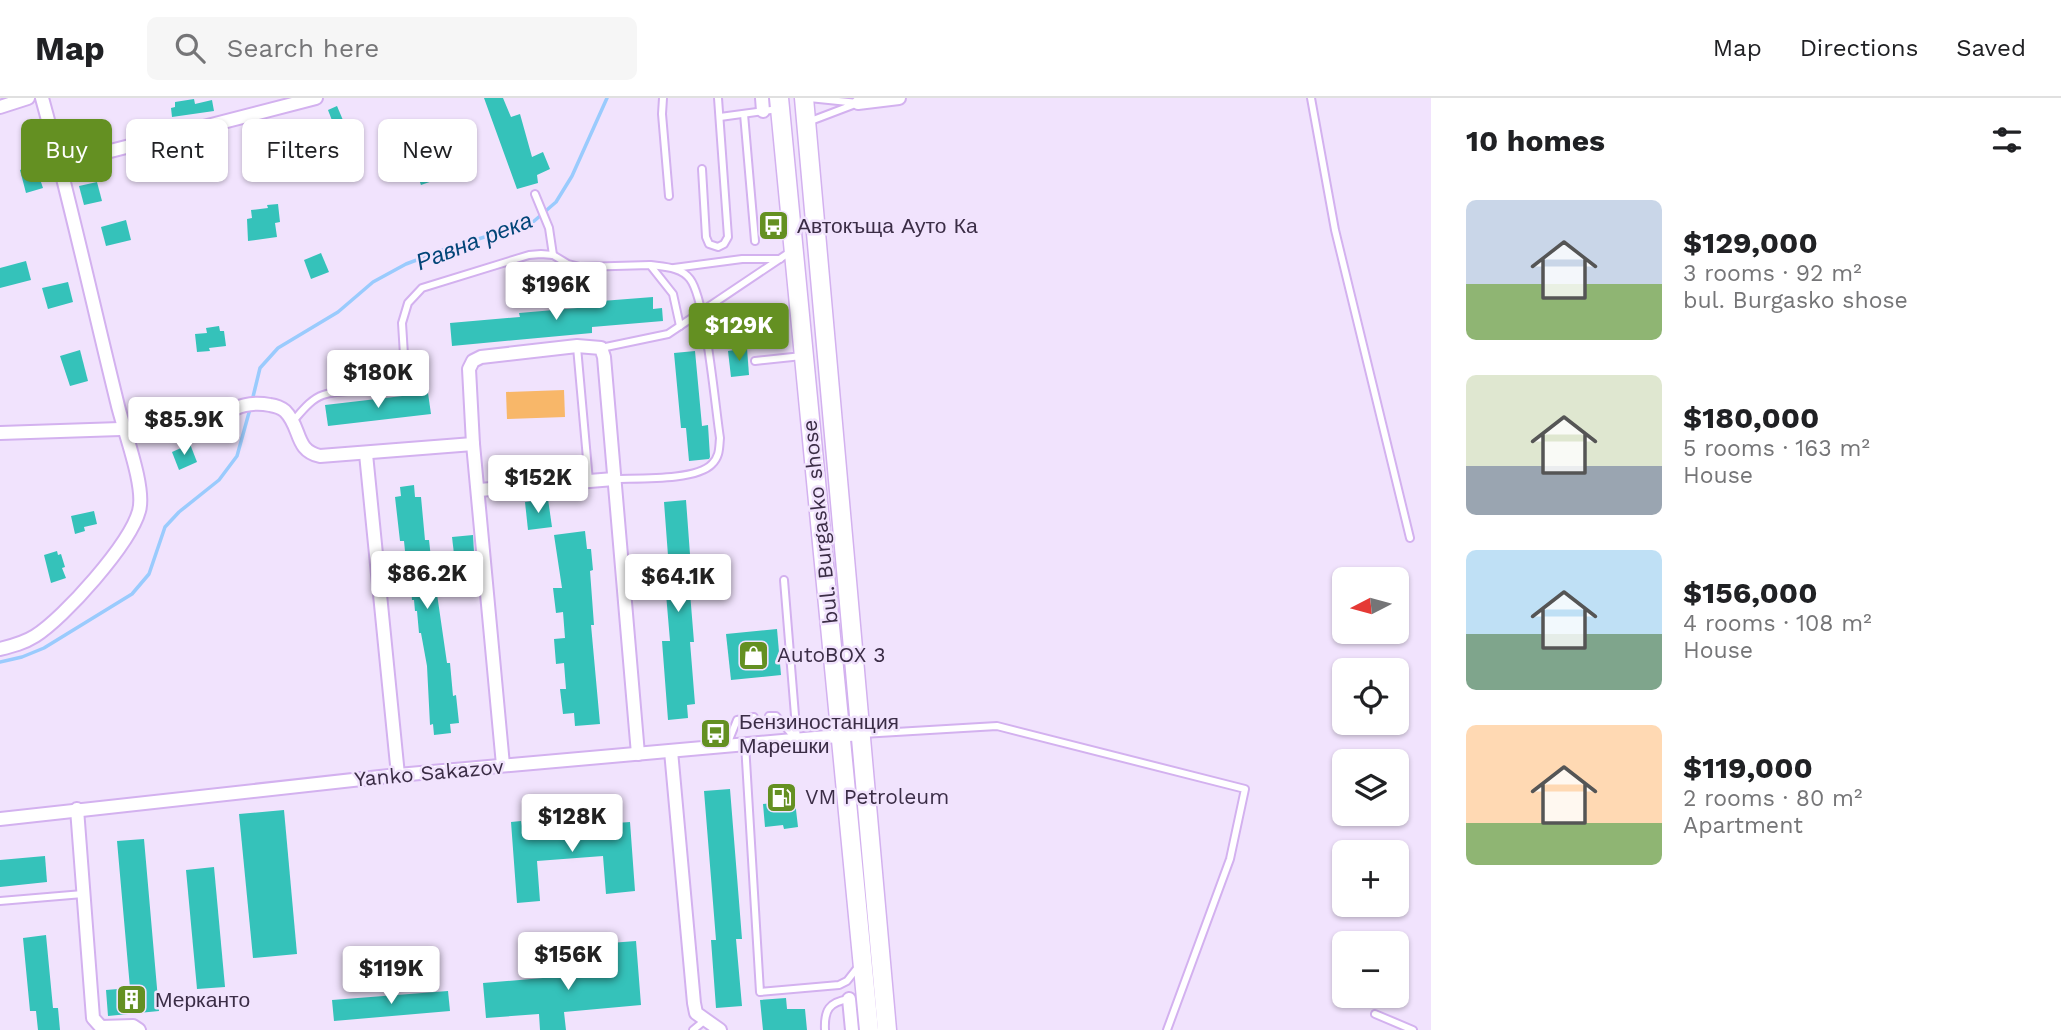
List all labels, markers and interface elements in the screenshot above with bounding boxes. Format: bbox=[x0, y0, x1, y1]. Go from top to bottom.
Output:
search box bbox=[147, 17, 637, 80]
text: Map bbox=[35, 29, 105, 68]
icon: search bbox=[171, 29, 209, 67]
text: Search here bbox=[227, 33, 379, 63]
text: Map bbox=[1713, 34, 1762, 62]
text: Directions bbox=[1800, 34, 1918, 62]
text: Saved bbox=[1956, 34, 2026, 62]
chip: Buy bbox=[21, 119, 112, 182]
chip: Rent bbox=[126, 119, 228, 182]
chip: Filters bbox=[242, 119, 364, 182]
chip: New bbox=[378, 119, 477, 182]
icon: filters bbox=[1988, 121, 2026, 159]
text: 10 homes bbox=[1466, 123, 1605, 158]
water label: Равна река bbox=[412, 207, 536, 276]
bus stop icon: Автокъща Ауто Ка bbox=[757, 209, 791, 243]
place label: Автокъща Ауто Ка bbox=[797, 213, 978, 238]
text: $129,000 bbox=[1683, 225, 1818, 260]
icon: home bbox=[1522, 228, 1606, 312]
text: 3 rooms · 92 m² bbox=[1683, 260, 1862, 287]
pin: $196K bbox=[507, 262, 605, 322]
text: $196K bbox=[522, 271, 590, 298]
text: bul. Burgasko shose bbox=[1683, 287, 1908, 314]
pin: $129K bbox=[690, 303, 788, 363]
text: $129K bbox=[705, 312, 773, 339]
pin: $180K bbox=[329, 350, 427, 410]
text: $180K bbox=[343, 359, 413, 386]
pin: $85.9K bbox=[127, 398, 241, 457]
text: $180,000 bbox=[1683, 400, 1819, 435]
icon: home bbox=[1522, 403, 1606, 487]
text: $85.9K bbox=[144, 406, 224, 433]
street label: bul. Burgasko shose bbox=[796, 419, 843, 625]
text: 5 rooms · 163 m² bbox=[1683, 435, 1870, 462]
pin: $152K bbox=[489, 456, 587, 515]
text: House bbox=[1683, 462, 1753, 489]
text: $152K bbox=[504, 464, 572, 491]
pin: $86.2K bbox=[370, 552, 484, 611]
pin: $64.1K bbox=[621, 554, 735, 614]
text: $86.2K bbox=[387, 560, 467, 587]
text: $64.1K bbox=[641, 563, 715, 590]
north arrow bbox=[1332, 567, 1409, 644]
map controls bbox=[1332, 567, 1409, 1008]
text: $156,000 bbox=[1683, 575, 1818, 610]
icon: home bbox=[1522, 578, 1606, 662]
text: 4 rooms · 108 m² bbox=[1683, 610, 1872, 637]
text: House bbox=[1683, 637, 1753, 664]
shop icon: AutoBOX 3 bbox=[737, 638, 771, 672]
place label: AutoBOX 3 bbox=[777, 642, 886, 667]
button: locate bbox=[1332, 658, 1409, 735]
place label: Бензиностанция Марешки bbox=[739, 709, 899, 758]
bus stop icon: Бензиностанция Марешки bbox=[699, 717, 733, 751]
button: layers bbox=[1332, 749, 1409, 826]
text: $119,000 bbox=[1683, 750, 1813, 785]
icon: home bbox=[1522, 753, 1606, 837]
street label: Yanko Sakazov bbox=[353, 754, 505, 791]
fuel station icon: VM Petroleum bbox=[765, 780, 799, 814]
place label: VM Petroleum bbox=[805, 784, 949, 809]
text: 2 rooms · 80 m² bbox=[1683, 785, 1862, 812]
pin: $128K bbox=[523, 794, 621, 854]
text: $128K bbox=[538, 803, 606, 830]
text: Apartment bbox=[1683, 812, 1803, 839]
button: + bbox=[1332, 840, 1409, 917]
button: − bbox=[1332, 931, 1409, 1008]
pin: $156K bbox=[519, 932, 617, 992]
text: $156K bbox=[534, 941, 602, 968]
pin: $119K bbox=[342, 946, 440, 1006]
text: $119K bbox=[359, 955, 423, 982]
building icon: Мерканто bbox=[115, 983, 149, 1017]
place label: Мерканто bbox=[155, 987, 250, 1012]

